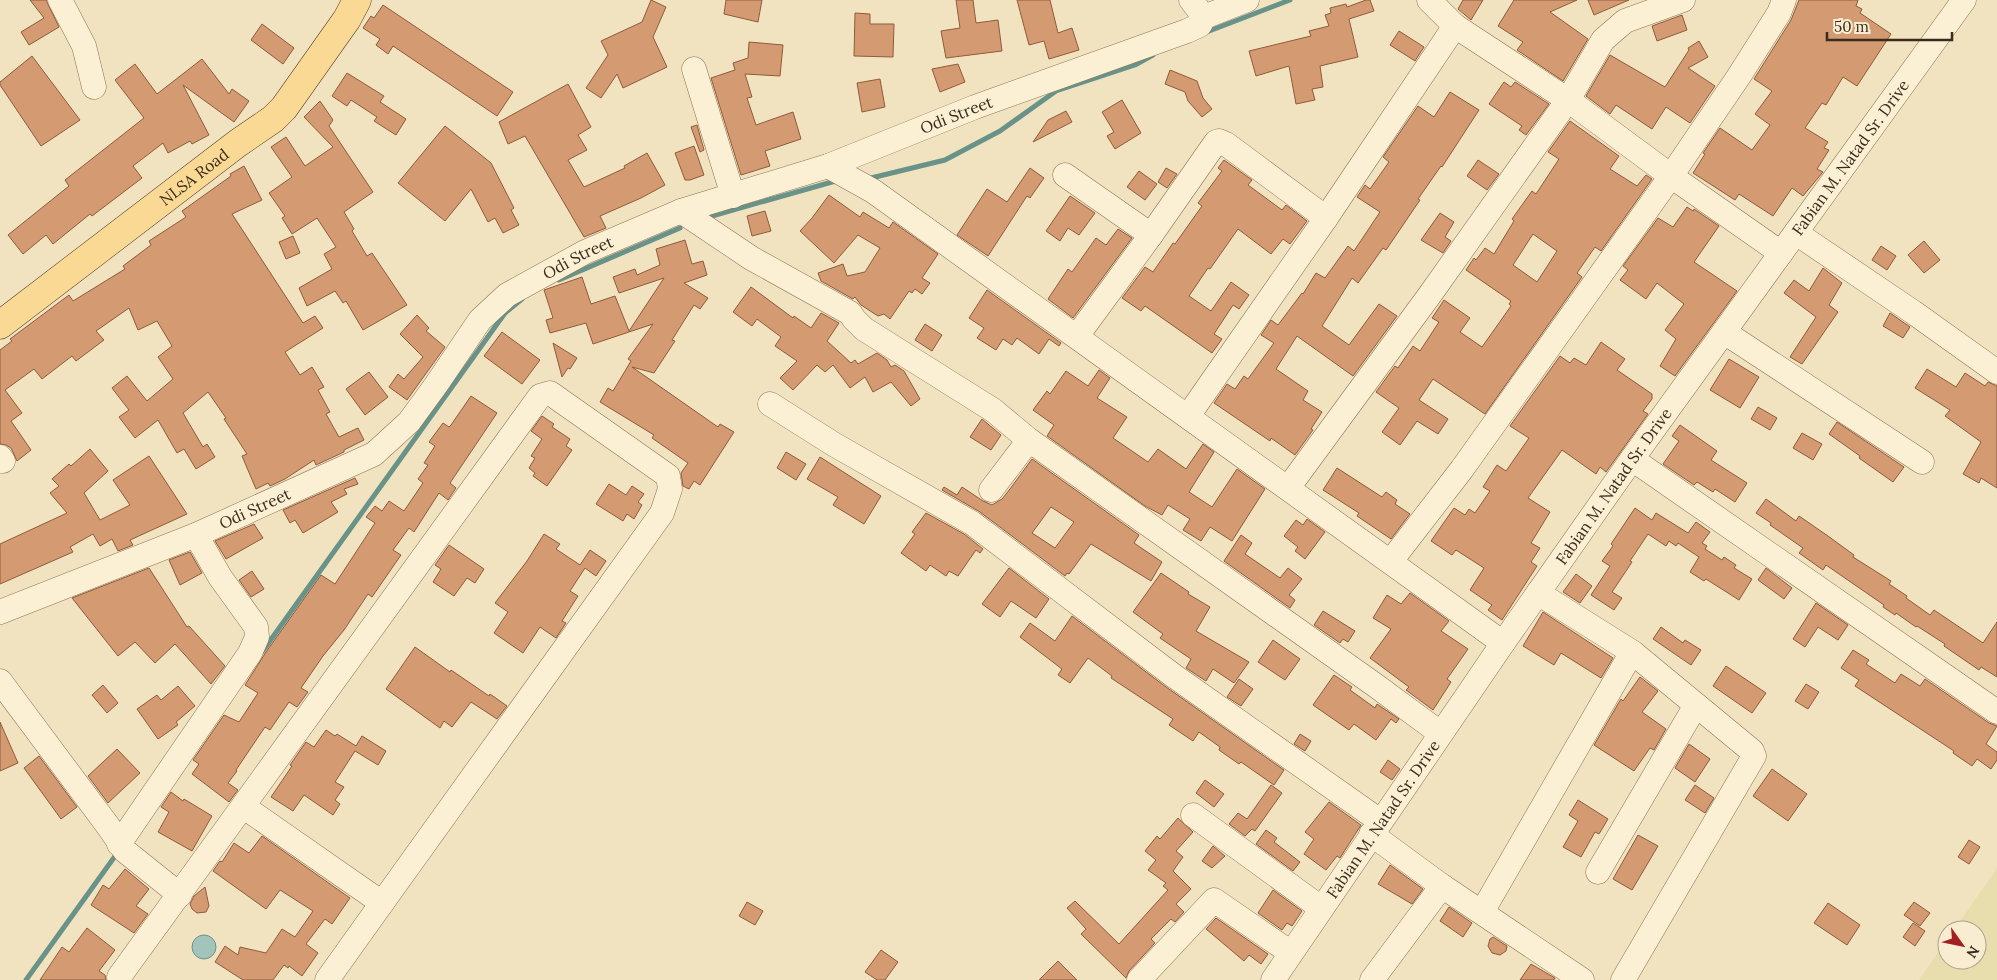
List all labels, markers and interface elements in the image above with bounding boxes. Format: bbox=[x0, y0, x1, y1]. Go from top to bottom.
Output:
scale bar bbox=[1827, 10, 1952, 42]
text: 50 m bbox=[1834, 17, 1869, 36]
street label: Fabian M. Natad Sr. Drive bbox=[1787, 75, 1913, 239]
street label: Odi Street bbox=[917, 91, 996, 138]
street label: NLSA Road bbox=[155, 144, 233, 210]
street label: Odi Street bbox=[539, 231, 617, 283]
street label: Fabian M. Natad Sr. Drive bbox=[1551, 404, 1676, 568]
street label: Odi Street bbox=[216, 483, 294, 533]
street label: Fabian M. Natad Sr. Drive bbox=[1322, 736, 1444, 902]
north arrow bbox=[1937, 920, 1987, 970]
text: N bbox=[1962, 943, 1983, 962]

